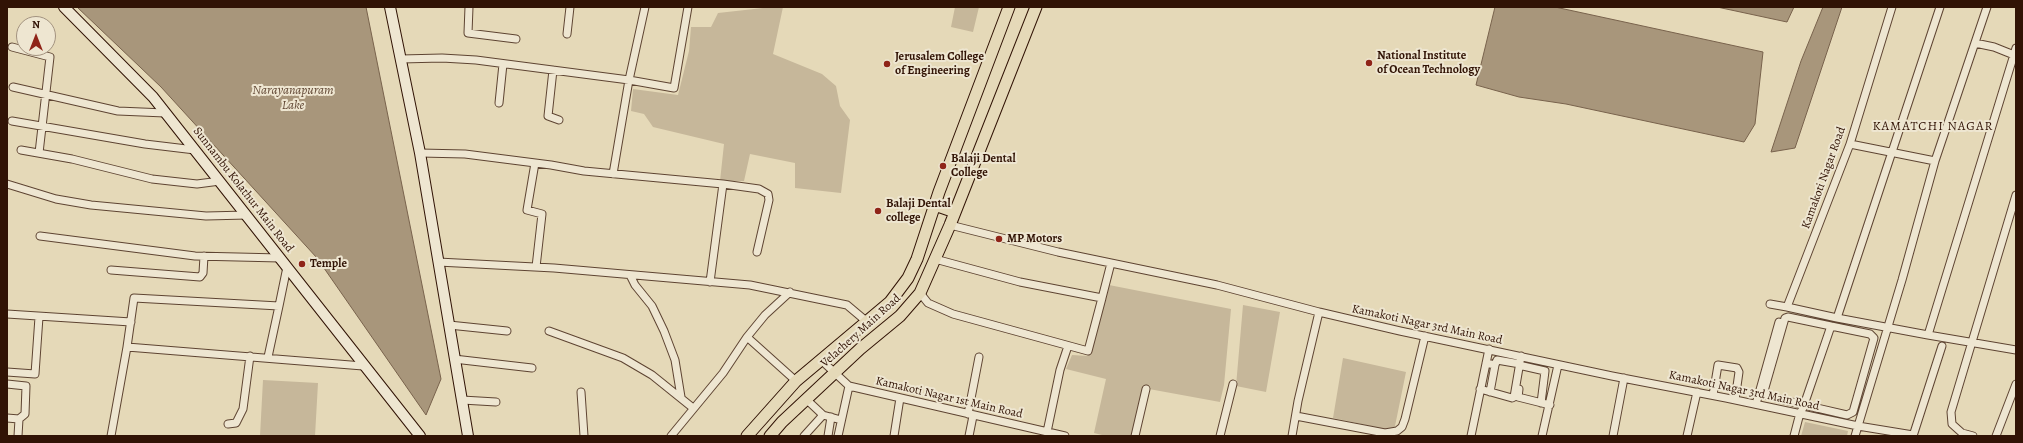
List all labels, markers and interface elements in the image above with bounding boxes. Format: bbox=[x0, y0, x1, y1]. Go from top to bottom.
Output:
north arrow bbox=[16, 16, 56, 56]
text: N bbox=[32, 17, 40, 32]
place label: National Institute of Ocean Technology bbox=[1377, 49, 1480, 77]
place label: Jerusalem College of Engineering bbox=[895, 50, 984, 78]
marker: National Institute of Ocean Technology bbox=[1364, 58, 1374, 68]
marker: Jerusalem College of Engineering bbox=[882, 59, 892, 69]
water label: Narayanapuram Lake bbox=[252, 83, 334, 114]
district label: KAMATCHI NAGAR bbox=[1873, 119, 1993, 135]
street label: Sunnambu Kolathur Main Road bbox=[190, 124, 296, 256]
street label: Kamakoti Nagar Road bbox=[1799, 125, 1849, 231]
place label: Balaji Dental College bbox=[951, 152, 1016, 180]
marker: Balaji Dental College bbox=[938, 161, 948, 171]
place label: Balaji Dental college bbox=[886, 197, 951, 225]
marker: Balaji Dental college bbox=[873, 206, 883, 216]
place label: MP Motors bbox=[1007, 232, 1062, 246]
marker: MP Motors bbox=[994, 234, 1004, 244]
place label: Temple bbox=[310, 257, 347, 271]
marker: Temple bbox=[297, 259, 307, 269]
street label: Velachery Main Road bbox=[818, 291, 904, 371]
street label: Kamakoti Nagar 3rd Main Road bbox=[1350, 302, 1504, 348]
street label: Kamakoti Nagar 3rd Main Road bbox=[1667, 368, 1821, 414]
street label: Kamakoti Nagar 1st Main Road bbox=[874, 374, 1024, 422]

